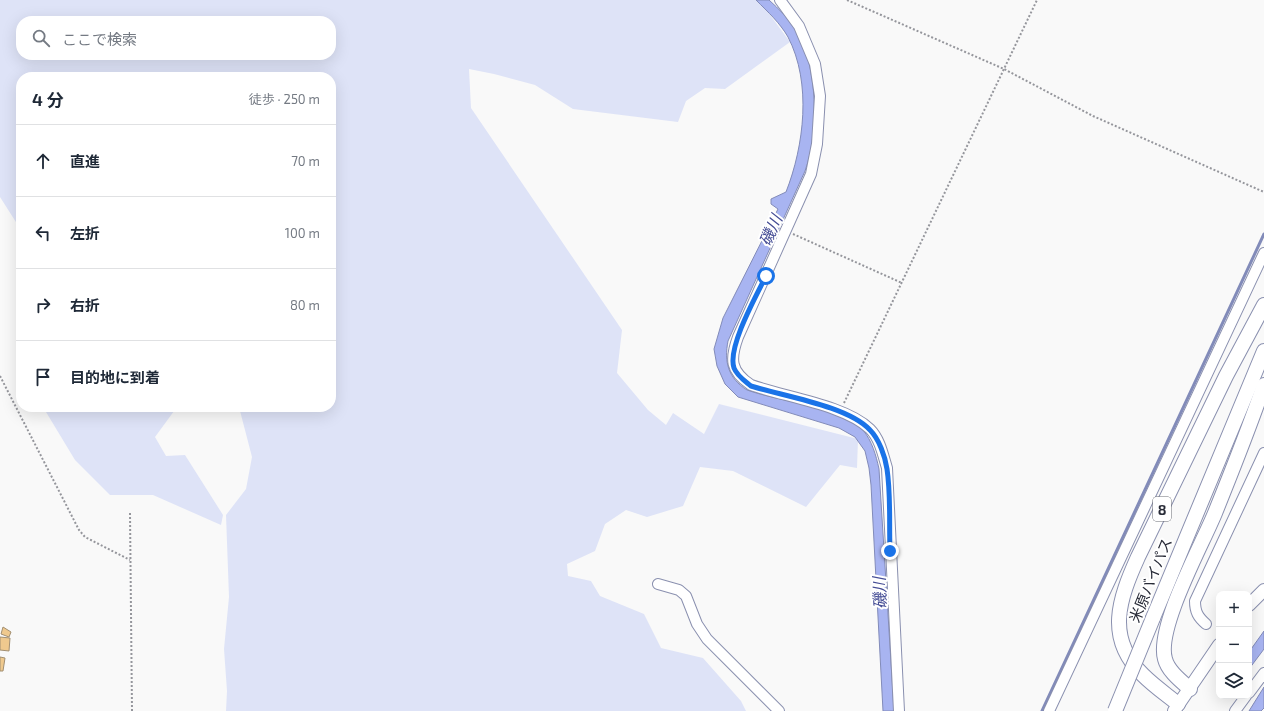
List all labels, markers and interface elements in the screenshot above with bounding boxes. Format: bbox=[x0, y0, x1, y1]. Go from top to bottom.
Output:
search box bbox=[16, 16, 336, 60]
icon: search bbox=[30, 27, 52, 49]
text: ここで検索 bbox=[62, 30, 137, 48]
text: 4 分 bbox=[32, 89, 64, 109]
text: 徒歩 · 250 m bbox=[249, 91, 320, 107]
icon: ahead bbox=[32, 150, 54, 172]
text: 直進 bbox=[70, 152, 100, 170]
text: 70 m bbox=[291, 153, 320, 169]
water label: 磯川 bbox=[755, 210, 786, 248]
icon: left bbox=[32, 222, 54, 244]
text: 左折 bbox=[70, 224, 100, 242]
text: 100 m bbox=[285, 225, 320, 241]
route start bbox=[757, 267, 775, 285]
icon: right bbox=[32, 294, 54, 316]
text: 右折 bbox=[70, 296, 100, 314]
text: 80 m bbox=[290, 297, 320, 313]
icon: arrive bbox=[32, 366, 54, 388]
text: 目的地に到着 bbox=[70, 368, 160, 386]
road number: 8 bbox=[1153, 497, 1171, 521]
street label: 米原バイパス bbox=[1125, 535, 1175, 625]
route end bbox=[881, 542, 899, 560]
water label: 磯川 bbox=[869, 575, 889, 609]
map controls bbox=[1216, 591, 1252, 699]
button: + bbox=[1216, 591, 1252, 627]
button: − bbox=[1216, 627, 1252, 663]
button: layers bbox=[1216, 663, 1252, 699]

